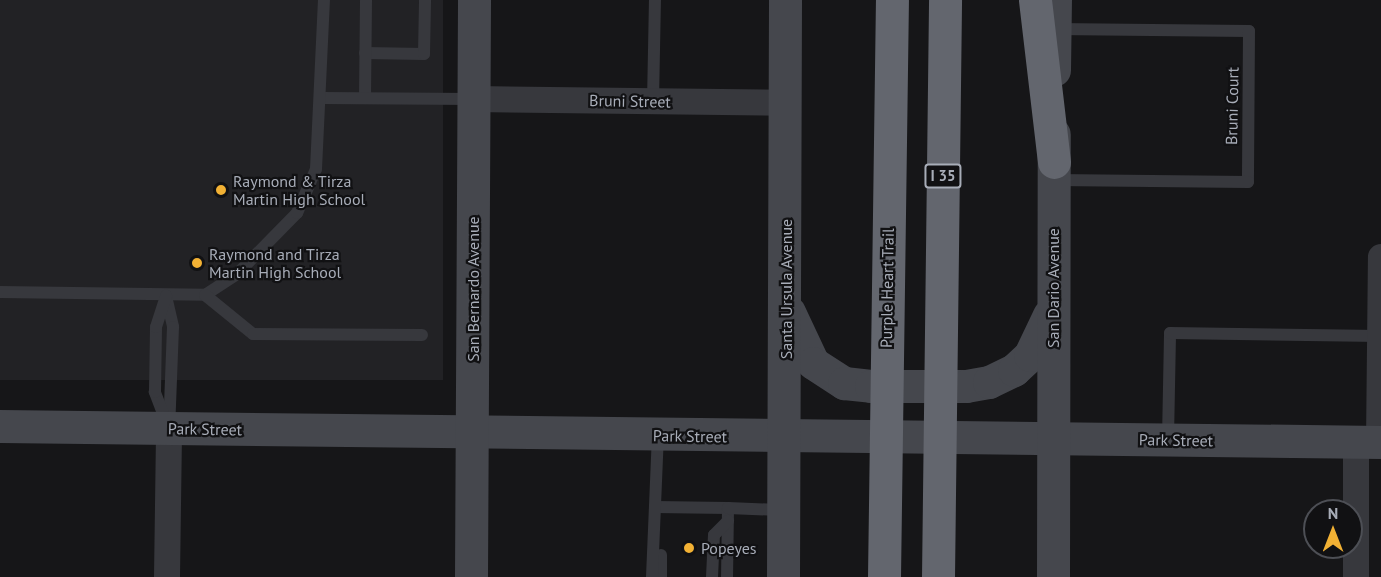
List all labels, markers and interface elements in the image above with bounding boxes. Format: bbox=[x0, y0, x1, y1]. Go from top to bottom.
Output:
street label: Bruni Court bbox=[1222, 67, 1242, 145]
street label: Bruni Street bbox=[589, 91, 671, 111]
road number: I 35 bbox=[924, 164, 962, 188]
place label: Raymond & Tirza Martin High School bbox=[233, 171, 365, 209]
marker: Raymond & Tirza Martin High School bbox=[214, 183, 228, 197]
street label: San Bernardo Avenue bbox=[463, 216, 483, 362]
street label: Santa Ursula Avenue bbox=[776, 219, 796, 359]
street label: Purple Heart Trail bbox=[876, 228, 898, 348]
street label: San Dario Avenue bbox=[1043, 228, 1063, 348]
place label: Raymond and Tirza Martin High School bbox=[209, 244, 341, 282]
marker: Raymond and Tirza Martin High School bbox=[190, 256, 204, 270]
street label: Park Street bbox=[168, 419, 242, 439]
street label: Park Street bbox=[653, 426, 727, 446]
street label: Park Street bbox=[1139, 430, 1213, 450]
north arrow bbox=[1303, 499, 1363, 559]
text: N bbox=[1328, 503, 1338, 523]
place label: Popeyes bbox=[701, 538, 757, 558]
marker: Popeyes bbox=[682, 541, 696, 555]

